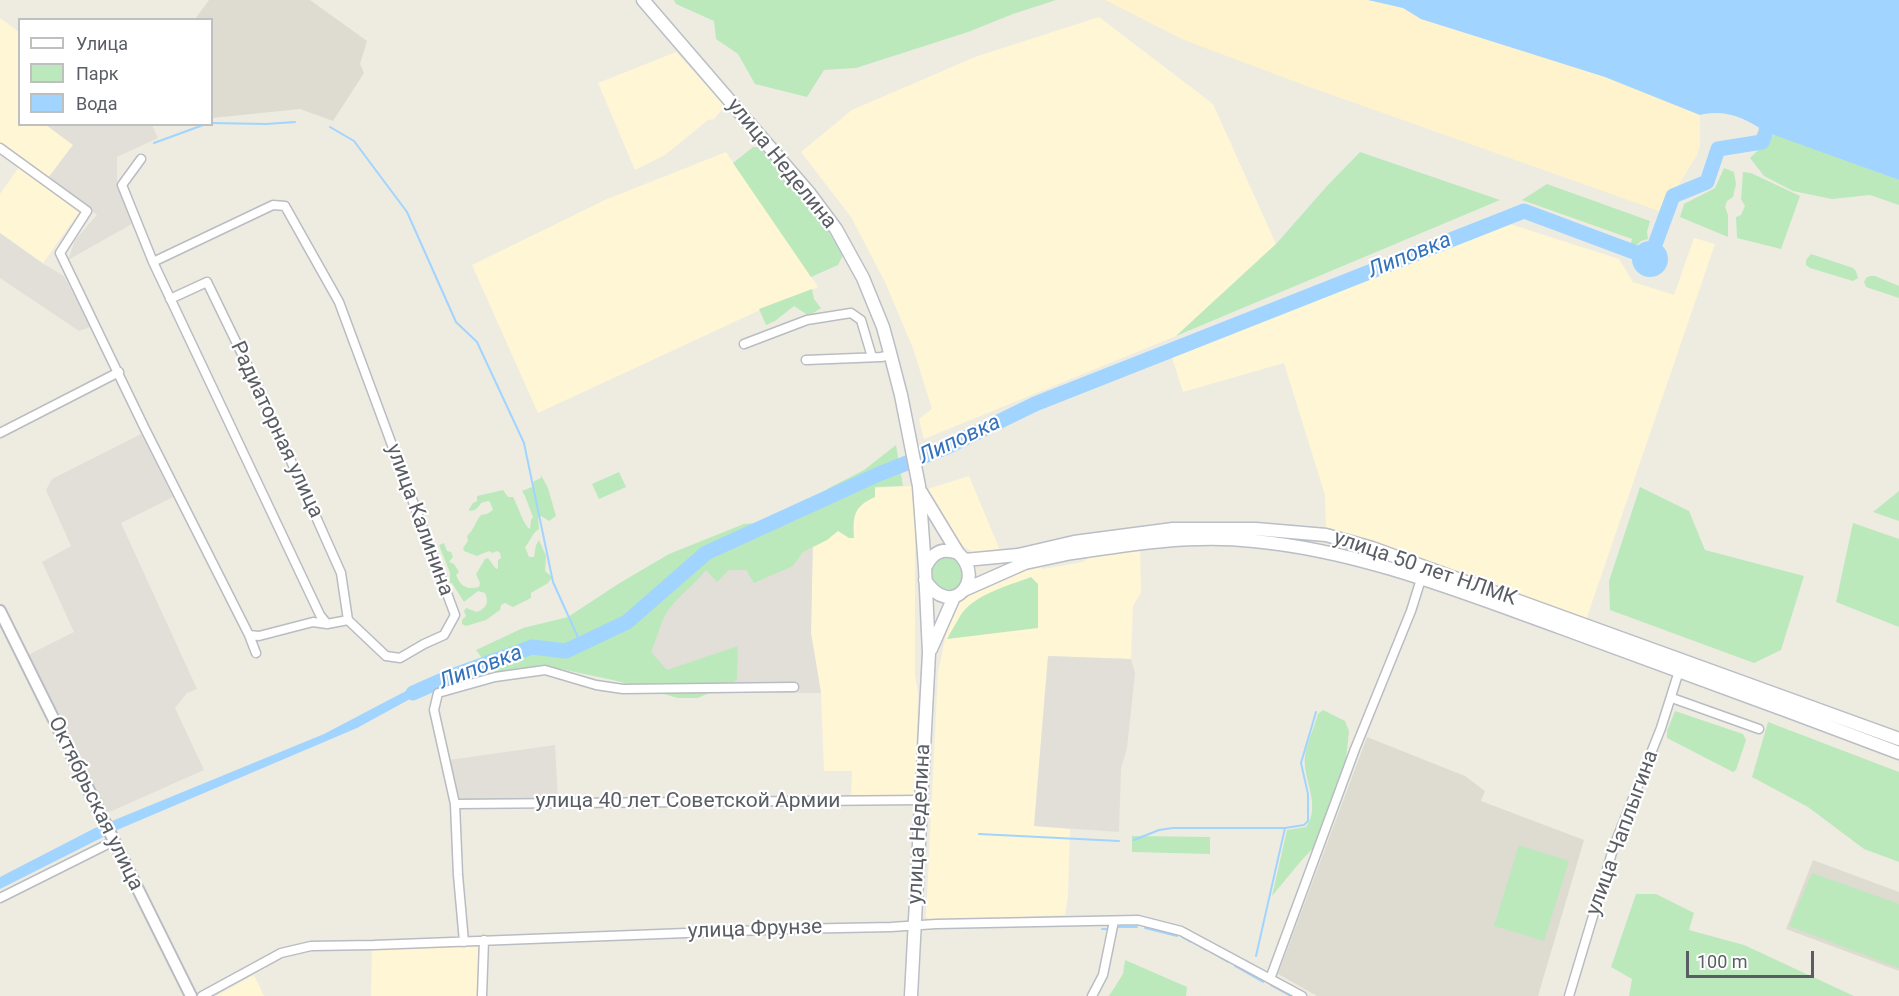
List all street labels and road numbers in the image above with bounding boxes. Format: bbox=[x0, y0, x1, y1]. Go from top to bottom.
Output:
street label: улица Неделина bbox=[721, 94, 841, 234]
street label: Радиаторная улица bbox=[224, 338, 328, 522]
street label: улица Калинина bbox=[380, 441, 458, 599]
street label: улица 50 лет НЛМК bbox=[1330, 526, 1520, 612]
street label: Октябрьская улица bbox=[42, 713, 148, 895]
street label: улица Неделина bbox=[903, 743, 937, 905]
street label: улица Чаплыгина bbox=[1581, 747, 1665, 919]
street label: улица 40 лет Советской Армии bbox=[536, 789, 840, 815]
street label: улица Фрунзе bbox=[687, 915, 823, 945]

